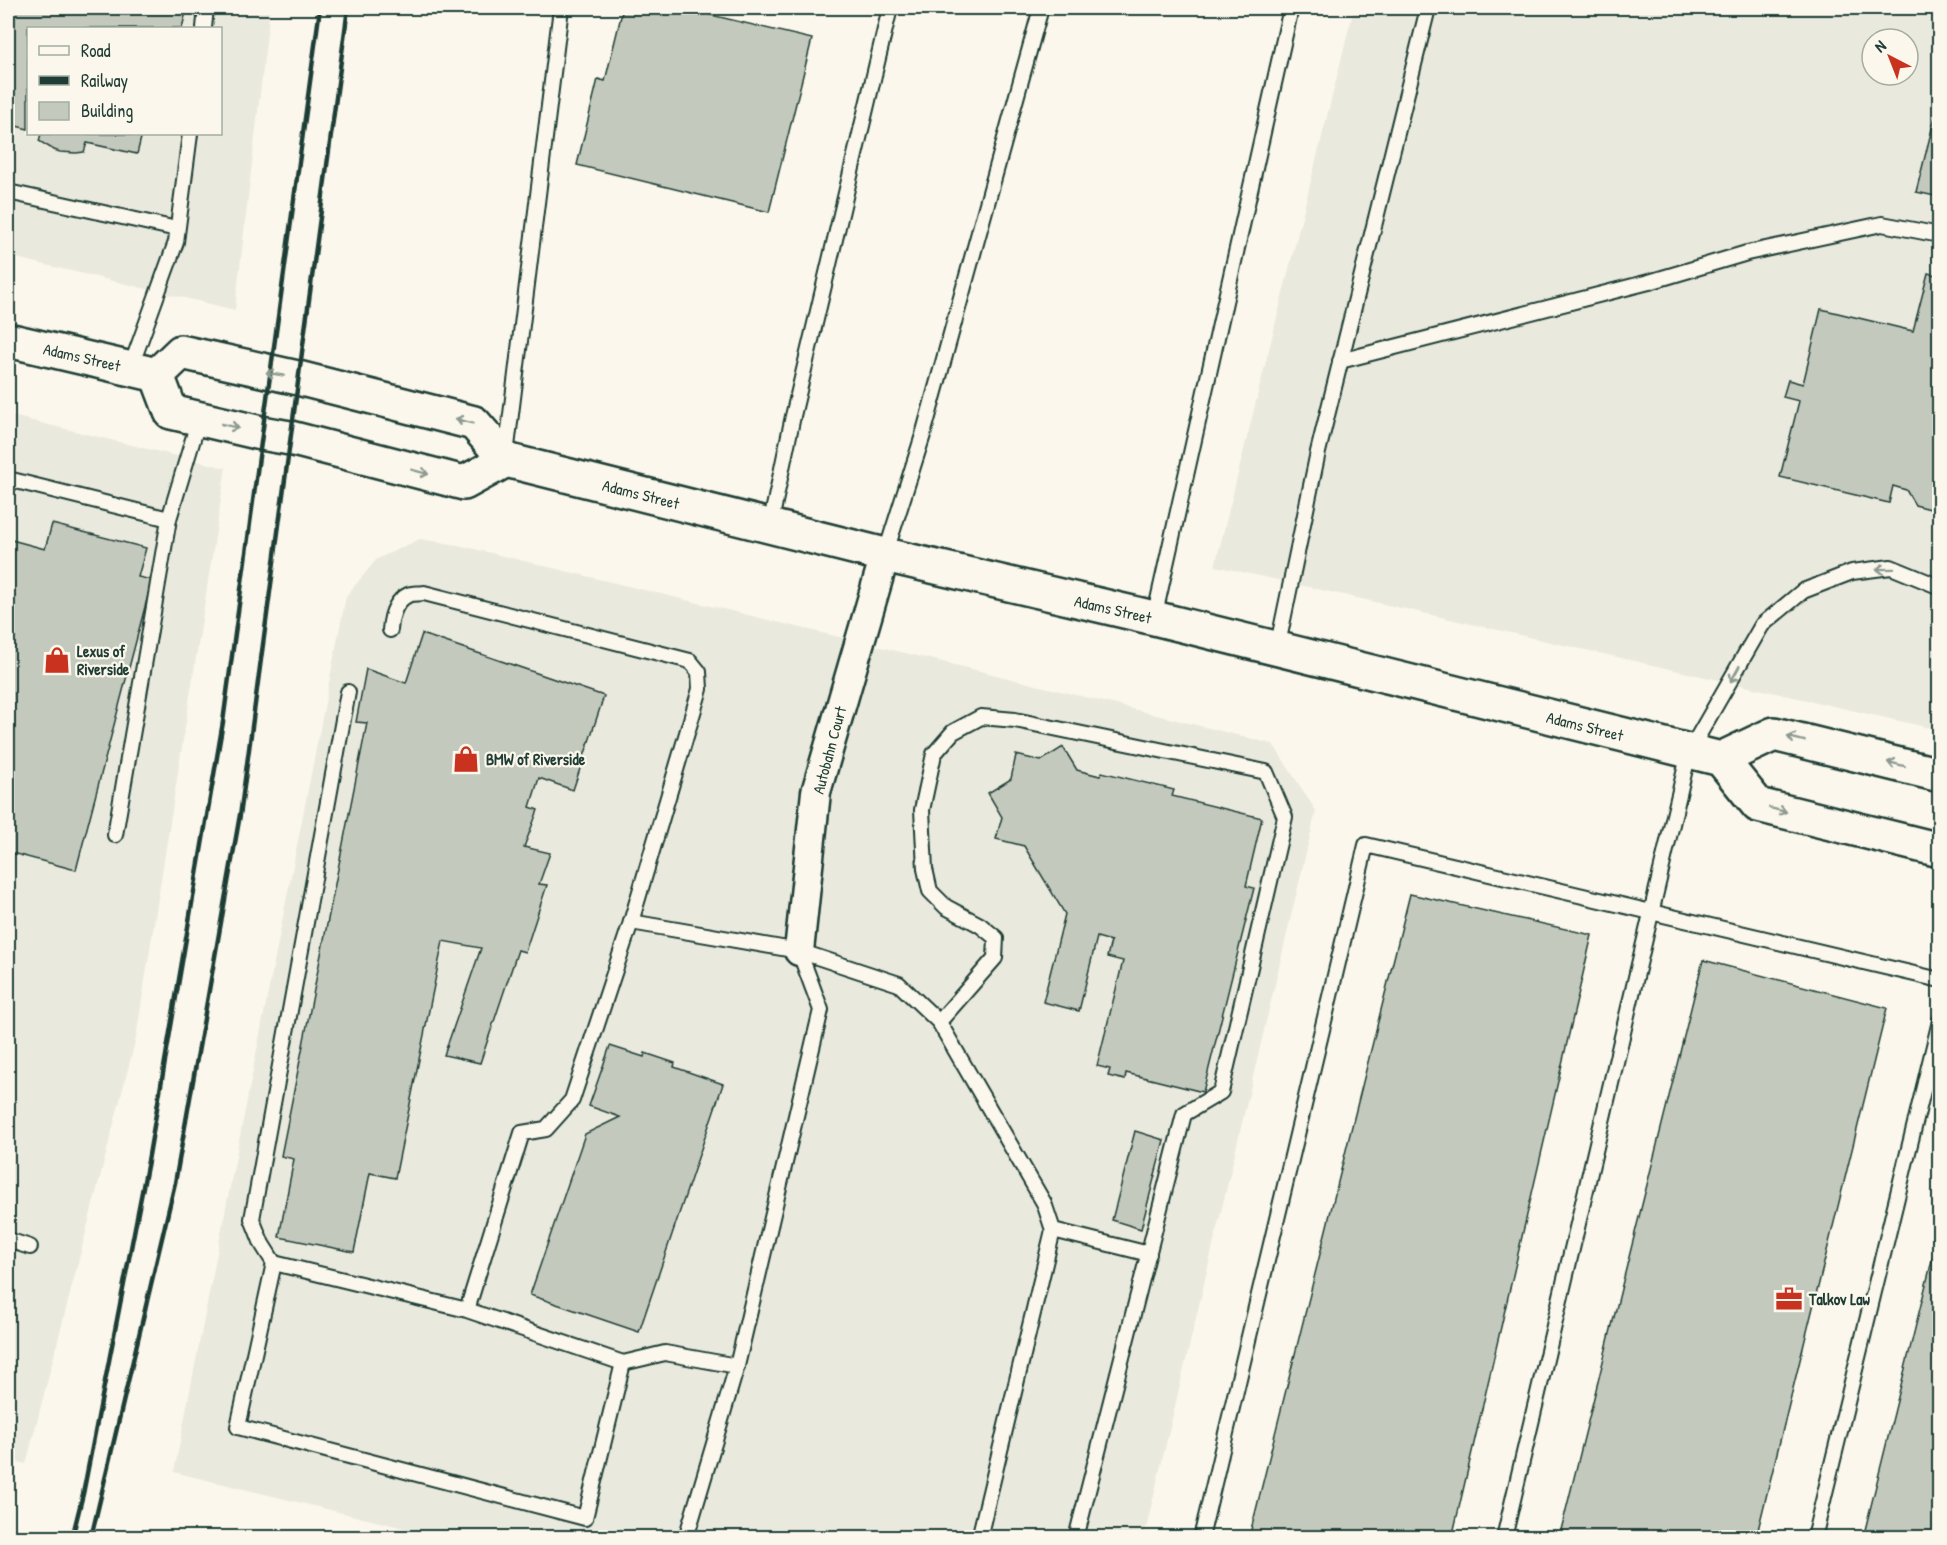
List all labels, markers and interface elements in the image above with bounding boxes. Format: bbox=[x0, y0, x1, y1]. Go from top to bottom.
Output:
legend bbox=[27, 27, 222, 135]
north arrow bbox=[1860, 27, 1920, 87]
text: N bbox=[1869, 35, 1891, 57]
text: Road bbox=[81, 38, 111, 63]
text: Railway bbox=[81, 68, 128, 93]
text: Building bbox=[81, 98, 133, 123]
street label: Adams Street bbox=[41, 337, 123, 377]
one-way arrow bbox=[266, 368, 286, 379]
one-way arrow bbox=[455, 415, 474, 426]
one-way arrow bbox=[221, 420, 240, 432]
one-way arrow bbox=[410, 466, 429, 478]
street label: Adams Street bbox=[600, 474, 682, 514]
one-way arrow bbox=[1875, 563, 1895, 575]
street label: Adams Street bbox=[1072, 589, 1154, 629]
place label: Lexus of Riverside bbox=[77, 640, 130, 680]
shop icon: Lexus of Riverside bbox=[42, 645, 72, 675]
one-way arrow bbox=[1729, 665, 1741, 682]
street label: Autobahn Court bbox=[807, 703, 851, 796]
street label: Adams Street bbox=[1544, 706, 1626, 746]
one-way arrow bbox=[1787, 733, 1806, 745]
shop icon: BMW of Riverside bbox=[451, 744, 481, 774]
place label: BMW of Riverside bbox=[486, 748, 586, 770]
one-way arrow bbox=[1887, 758, 1906, 769]
one-way arrow bbox=[1768, 804, 1787, 816]
office icon: Talkov Law bbox=[1774, 1284, 1804, 1314]
place label: Talkov Law bbox=[1808, 1288, 1870, 1310]

